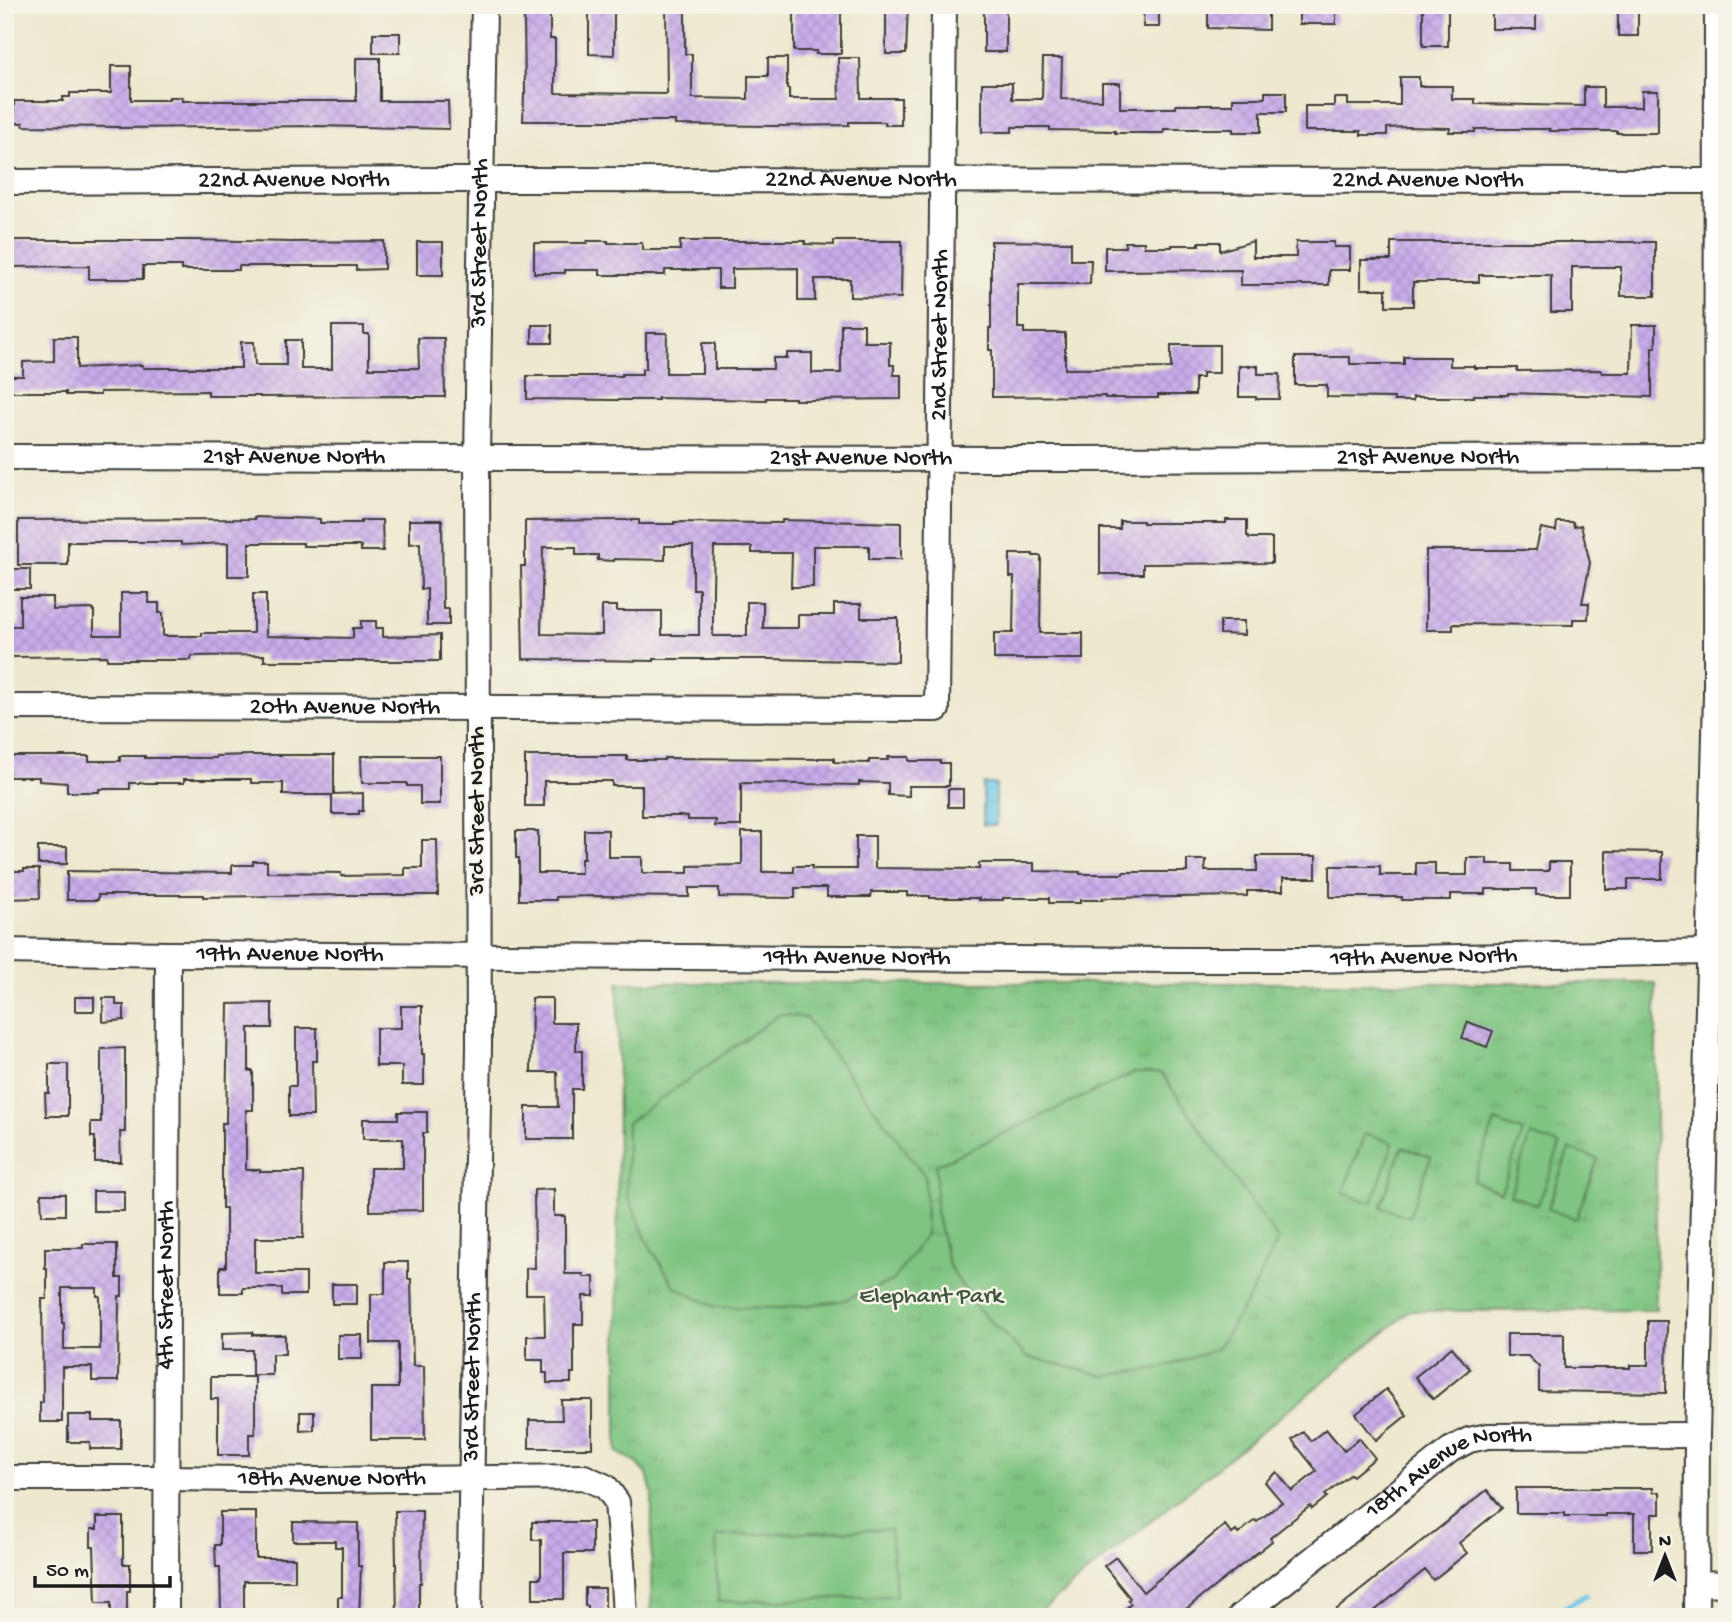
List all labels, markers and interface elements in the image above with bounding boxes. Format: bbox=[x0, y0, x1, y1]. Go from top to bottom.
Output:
street label: 3rd Street North bbox=[465, 158, 496, 329]
street label: 22nd Avenue North bbox=[198, 166, 390, 196]
street label: 22nd Avenue North bbox=[765, 166, 957, 195]
street label: 22nd Avenue North bbox=[1332, 166, 1524, 195]
street label: 2nd Street North bbox=[925, 249, 956, 421]
street label: 21st Avenue North bbox=[202, 443, 386, 472]
street label: 21st Avenue North bbox=[1336, 443, 1520, 473]
street label: 21st Avenue North bbox=[769, 444, 953, 473]
street label: 20th Avenue North bbox=[249, 693, 441, 722]
street label: 3rd Street North bbox=[464, 726, 493, 897]
street label: 19th Avenue North bbox=[195, 940, 384, 970]
street label: 19th Avenue North bbox=[1329, 941, 1518, 974]
street label: 19th Avenue North bbox=[762, 943, 951, 973]
street label: 4th Street North bbox=[152, 1200, 182, 1369]
park label: Elephant Park bbox=[859, 1283, 1005, 1312]
street label: 3rd Street North bbox=[457, 1292, 489, 1463]
street label: 18th Avenue North bbox=[1359, 1421, 1532, 1526]
street label: 18th Avenue North bbox=[237, 1464, 426, 1495]
north arrow bbox=[1630, 1520, 1700, 1590]
text: N bbox=[1659, 1531, 1671, 1554]
scale bar bbox=[35, 1545, 170, 1589]
text: 50 m bbox=[46, 1560, 89, 1585]

